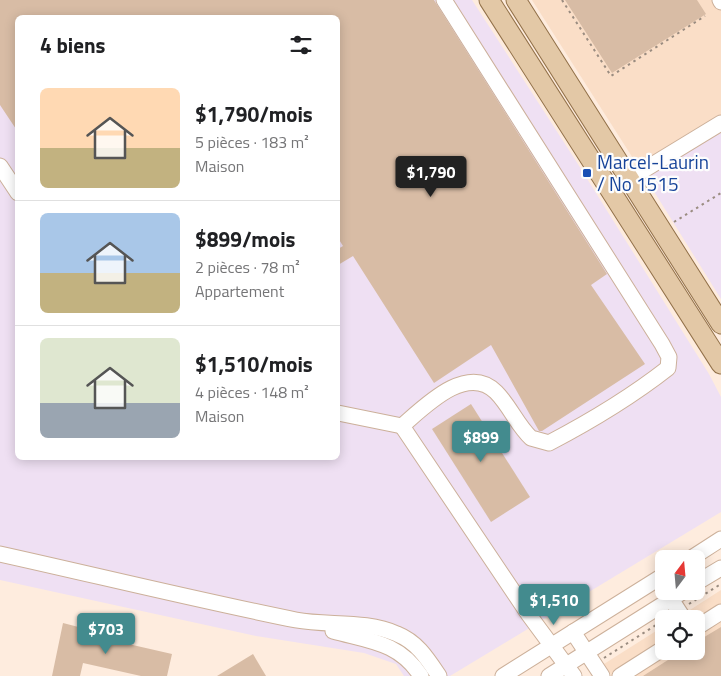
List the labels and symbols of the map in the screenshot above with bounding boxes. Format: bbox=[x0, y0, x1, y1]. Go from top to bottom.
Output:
place label: Marcel-Laurin / No 1515 bbox=[597, 147, 709, 198]
pin: $1,790 bbox=[390, 156, 472, 198]
marker: Marcel-Laurin / No 1515 bbox=[581, 167, 593, 179]
pin: $899 bbox=[451, 420, 511, 463]
north arrow bbox=[655, 550, 705, 600]
pin: $1,510 bbox=[513, 584, 595, 626]
pin: $703 bbox=[76, 612, 136, 655]

